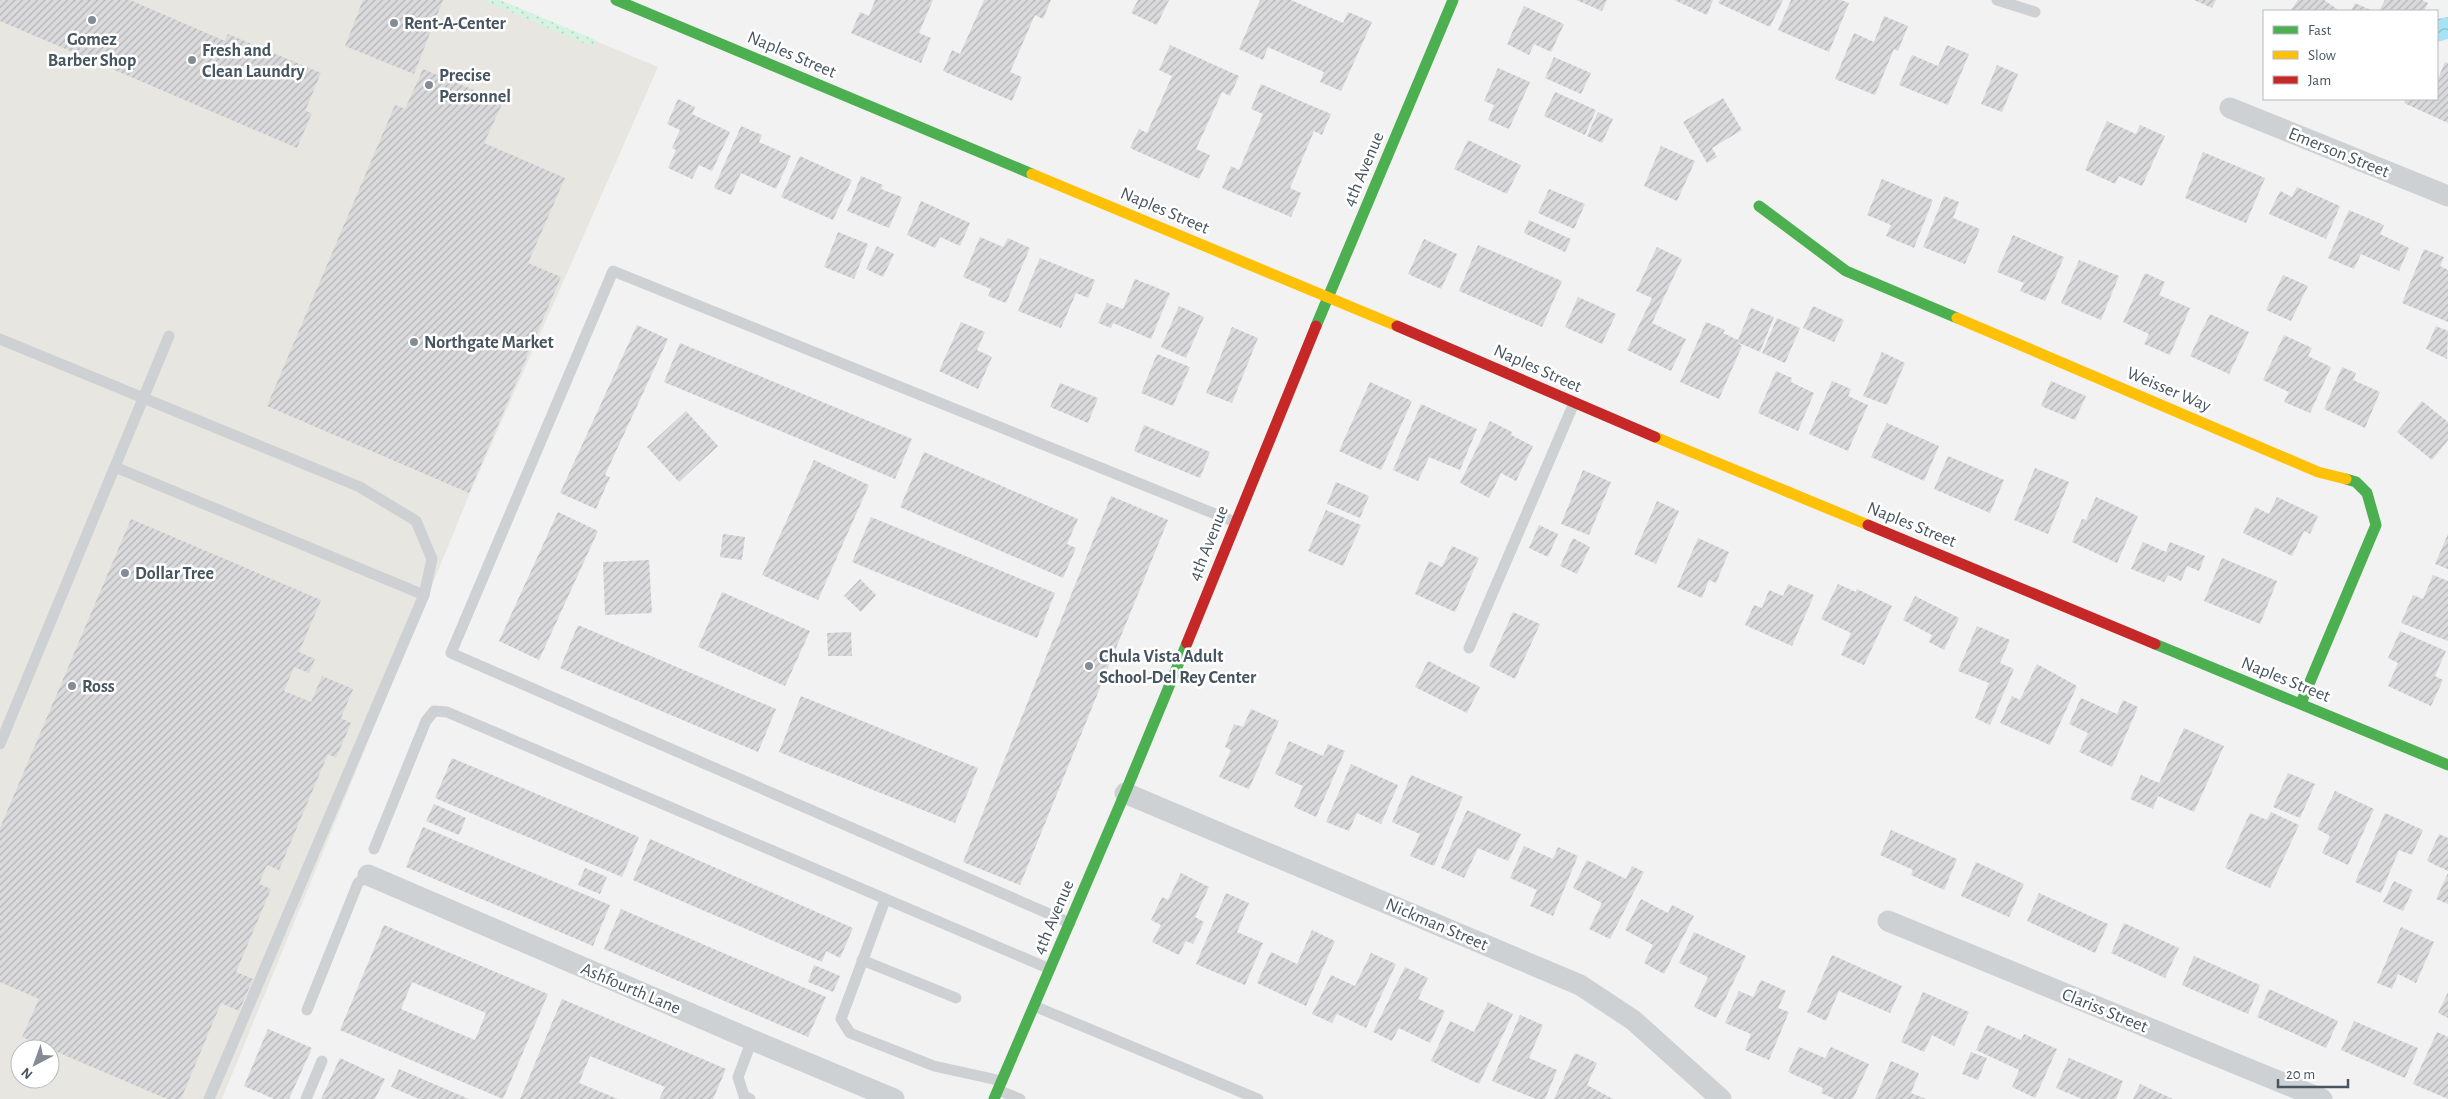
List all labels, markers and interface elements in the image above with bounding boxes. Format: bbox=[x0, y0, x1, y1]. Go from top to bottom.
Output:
legend bbox=[2263, 10, 2438, 100]
marker: Gomez Barber Shop bbox=[86, 14, 98, 26]
place label: Rent-A-Center bbox=[404, 15, 507, 33]
marker: Rent-A-Center bbox=[388, 17, 400, 29]
text: Fast bbox=[2308, 23, 2332, 38]
street label: Naples Street bbox=[745, 28, 839, 82]
place label: Gomez Barber Shop bbox=[48, 31, 136, 70]
place label: Fresh and Clean Laundry bbox=[202, 42, 305, 81]
text: Slow bbox=[2308, 48, 2336, 63]
marker: Fresh and Clean Laundry bbox=[186, 54, 198, 66]
place label: Precise Personnel bbox=[439, 67, 511, 106]
text: Jam bbox=[2308, 73, 2331, 88]
marker: Precise Personnel bbox=[423, 79, 435, 91]
street label: Emerson Street bbox=[2286, 125, 2392, 181]
street label: 4th Avenue bbox=[1340, 129, 1388, 209]
street label: Naples Street bbox=[1118, 184, 1212, 238]
place label: Northgate Market bbox=[424, 334, 554, 352]
marker: Northgate Market bbox=[408, 336, 420, 348]
street label: Naples Street bbox=[1491, 342, 1584, 396]
street label: Weisser Way bbox=[2124, 364, 2213, 416]
street label: Naples Street bbox=[1865, 499, 1959, 551]
street label: 4th Avenue bbox=[1186, 503, 1232, 583]
place label: Dollar Tree bbox=[135, 565, 214, 583]
marker: Dollar Tree bbox=[119, 567, 131, 579]
place label: Chula Vista Adult School-Del Rey Center bbox=[1099, 648, 1257, 687]
street label: Naples Street bbox=[2239, 654, 2333, 706]
marker: Chula Vista Adult School-Del Rey Center bbox=[1083, 660, 1095, 672]
place label: Ross bbox=[82, 678, 115, 696]
marker: Ross bbox=[66, 680, 78, 692]
street label: 4th Avenue bbox=[1030, 877, 1078, 957]
street label: Nickman Street bbox=[1383, 895, 1491, 955]
street label: Ashfourth Lane bbox=[578, 960, 683, 1018]
street label: Clariss Street bbox=[2059, 986, 2150, 1036]
north arrow bbox=[10, 1039, 60, 1089]
scale bar bbox=[2278, 1056, 2348, 1088]
text: N bbox=[19, 1065, 35, 1082]
text: 20 m bbox=[2286, 1067, 2315, 1082]

